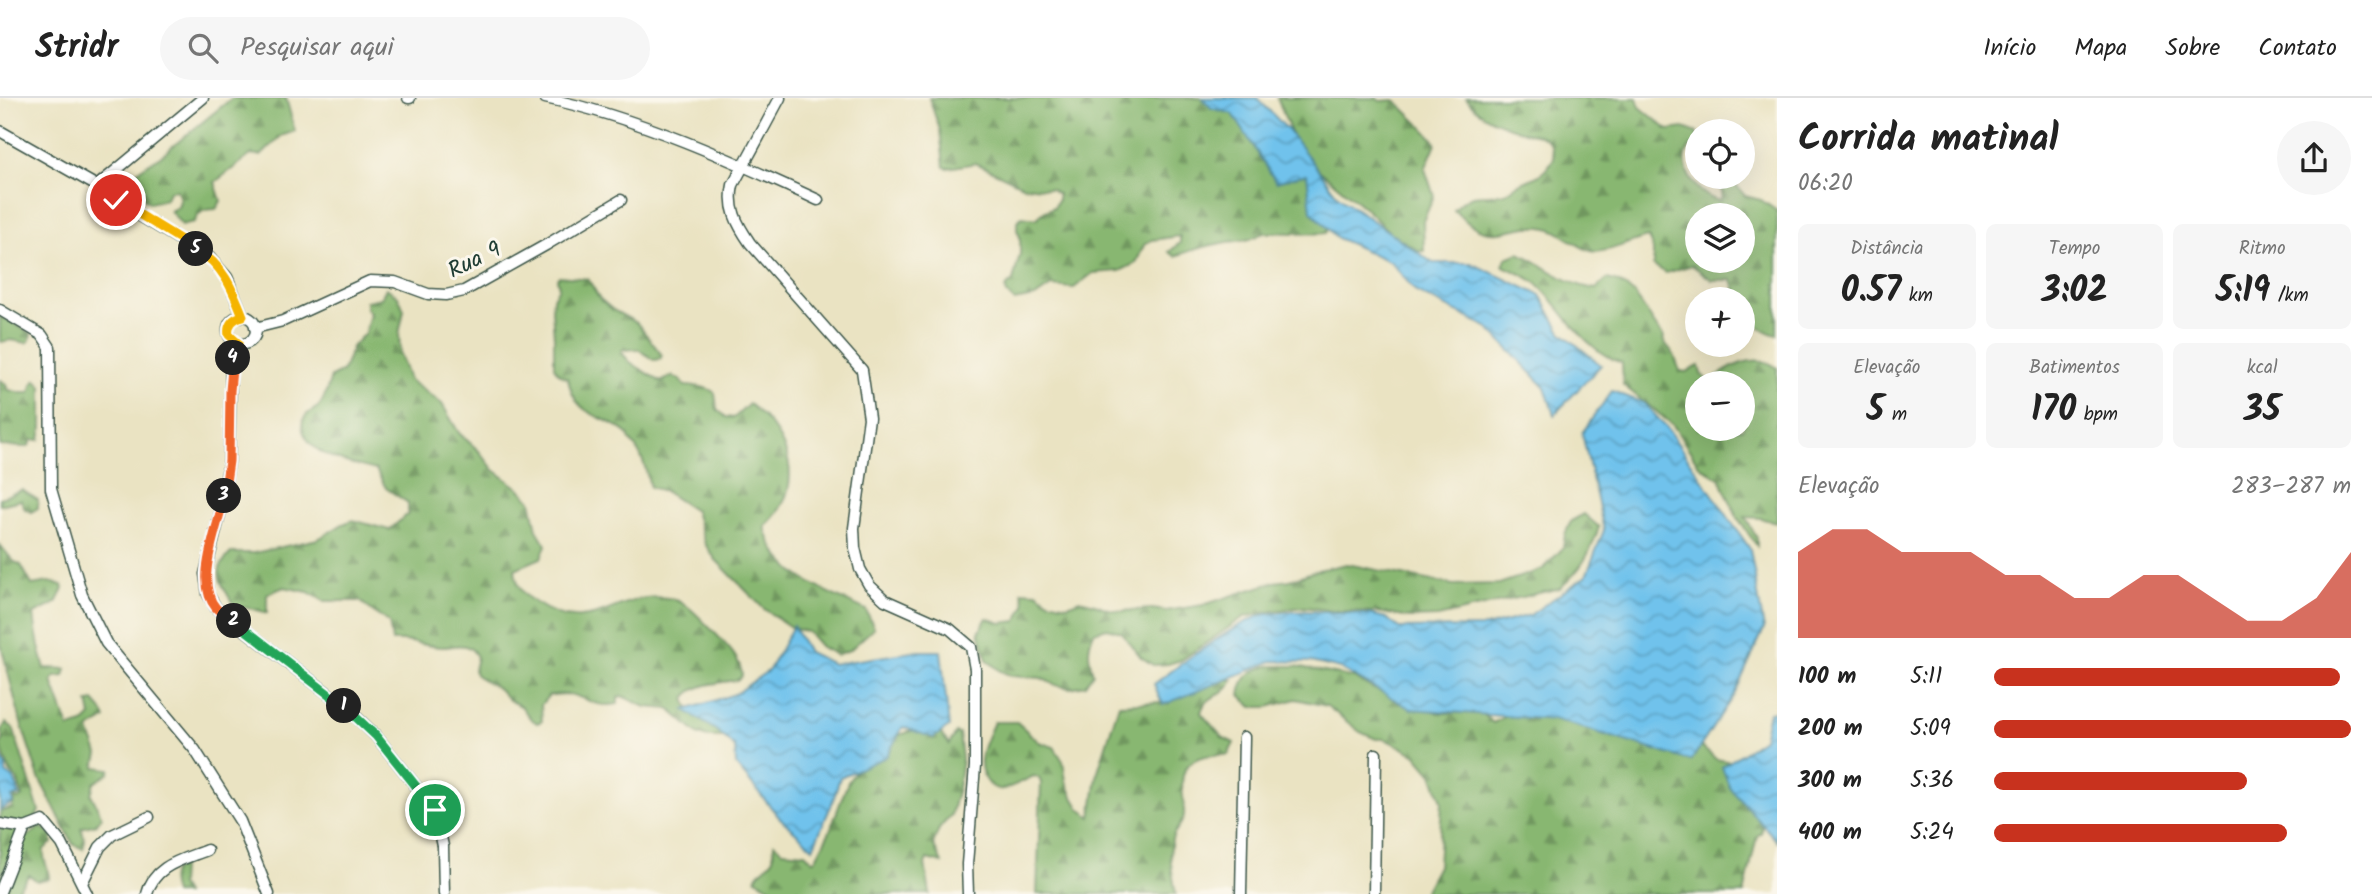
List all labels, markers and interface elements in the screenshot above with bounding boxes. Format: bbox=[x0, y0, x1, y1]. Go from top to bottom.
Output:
search box bbox=[160, 17, 650, 80]
text: Stridr bbox=[35, 22, 118, 75]
text: Pesquisar aqui bbox=[240, 27, 394, 69]
icon: search bbox=[184, 29, 222, 67]
text: Início bbox=[1983, 29, 2036, 68]
text: Mapa bbox=[2074, 29, 2127, 68]
text: Sobre bbox=[2165, 29, 2220, 68]
text: Contato bbox=[2258, 29, 2337, 68]
text: Corrida matinal bbox=[1798, 110, 2059, 170]
map controls bbox=[1685, 119, 1755, 441]
button: locate bbox=[1685, 119, 1755, 189]
button: share bbox=[2277, 121, 2351, 195]
text: 06:20 bbox=[1798, 166, 1853, 202]
pin bbox=[86, 170, 146, 230]
icon: check bbox=[97, 181, 135, 219]
button: layers bbox=[1685, 203, 1755, 273]
pin: 5 bbox=[178, 232, 214, 266]
text: 5 bbox=[191, 233, 200, 263]
street label: Rua 9 bbox=[442, 233, 508, 289]
text: Distância bbox=[1850, 234, 1923, 264]
text: Tempo bbox=[2049, 234, 2100, 264]
text: Ritmo bbox=[2239, 234, 2286, 264]
text: 0.57 bbox=[1841, 264, 1901, 320]
text: 3:02 bbox=[2041, 264, 2108, 320]
text: 5:19 bbox=[2216, 264, 2270, 320]
text: km bbox=[1901, 281, 1933, 311]
text: /km bbox=[2270, 281, 2309, 311]
button: + bbox=[1685, 287, 1755, 357]
pin: 4 bbox=[216, 341, 250, 376]
text: 4 bbox=[227, 342, 238, 372]
text: Elevação bbox=[1853, 353, 1920, 383]
text: Batimentos bbox=[2029, 353, 2120, 383]
text: kcal bbox=[2247, 353, 2278, 383]
button: − bbox=[1685, 371, 1755, 441]
text: 5 bbox=[1867, 383, 1884, 439]
text: 170 bbox=[2031, 383, 2076, 439]
text: 35 bbox=[2244, 383, 2281, 439]
text: m bbox=[1884, 400, 1907, 430]
text: bpm bbox=[2076, 400, 2118, 430]
text: Elevação bbox=[1798, 469, 1880, 505]
text: 283–287 m bbox=[2231, 469, 2351, 505]
pin: 3 bbox=[206, 478, 242, 514]
text: 3 bbox=[218, 480, 229, 510]
pin: 2 bbox=[216, 603, 252, 638]
text: 2 bbox=[228, 605, 239, 635]
text: 100 m bbox=[1798, 659, 1856, 695]
text: 5:11 bbox=[1910, 659, 1942, 695]
pin: 1 bbox=[326, 688, 362, 724]
text: 1 bbox=[341, 690, 346, 720]
text: 200 m bbox=[1798, 711, 1863, 747]
text: 5:09 bbox=[1910, 711, 1951, 747]
text: 300 m bbox=[1798, 763, 1862, 799]
text: 5:36 bbox=[1910, 763, 1954, 799]
pin bbox=[405, 780, 465, 840]
icon: arrive bbox=[416, 791, 454, 829]
text: 400 m bbox=[1798, 815, 1862, 851]
text: 5:24 bbox=[1910, 815, 1954, 851]

